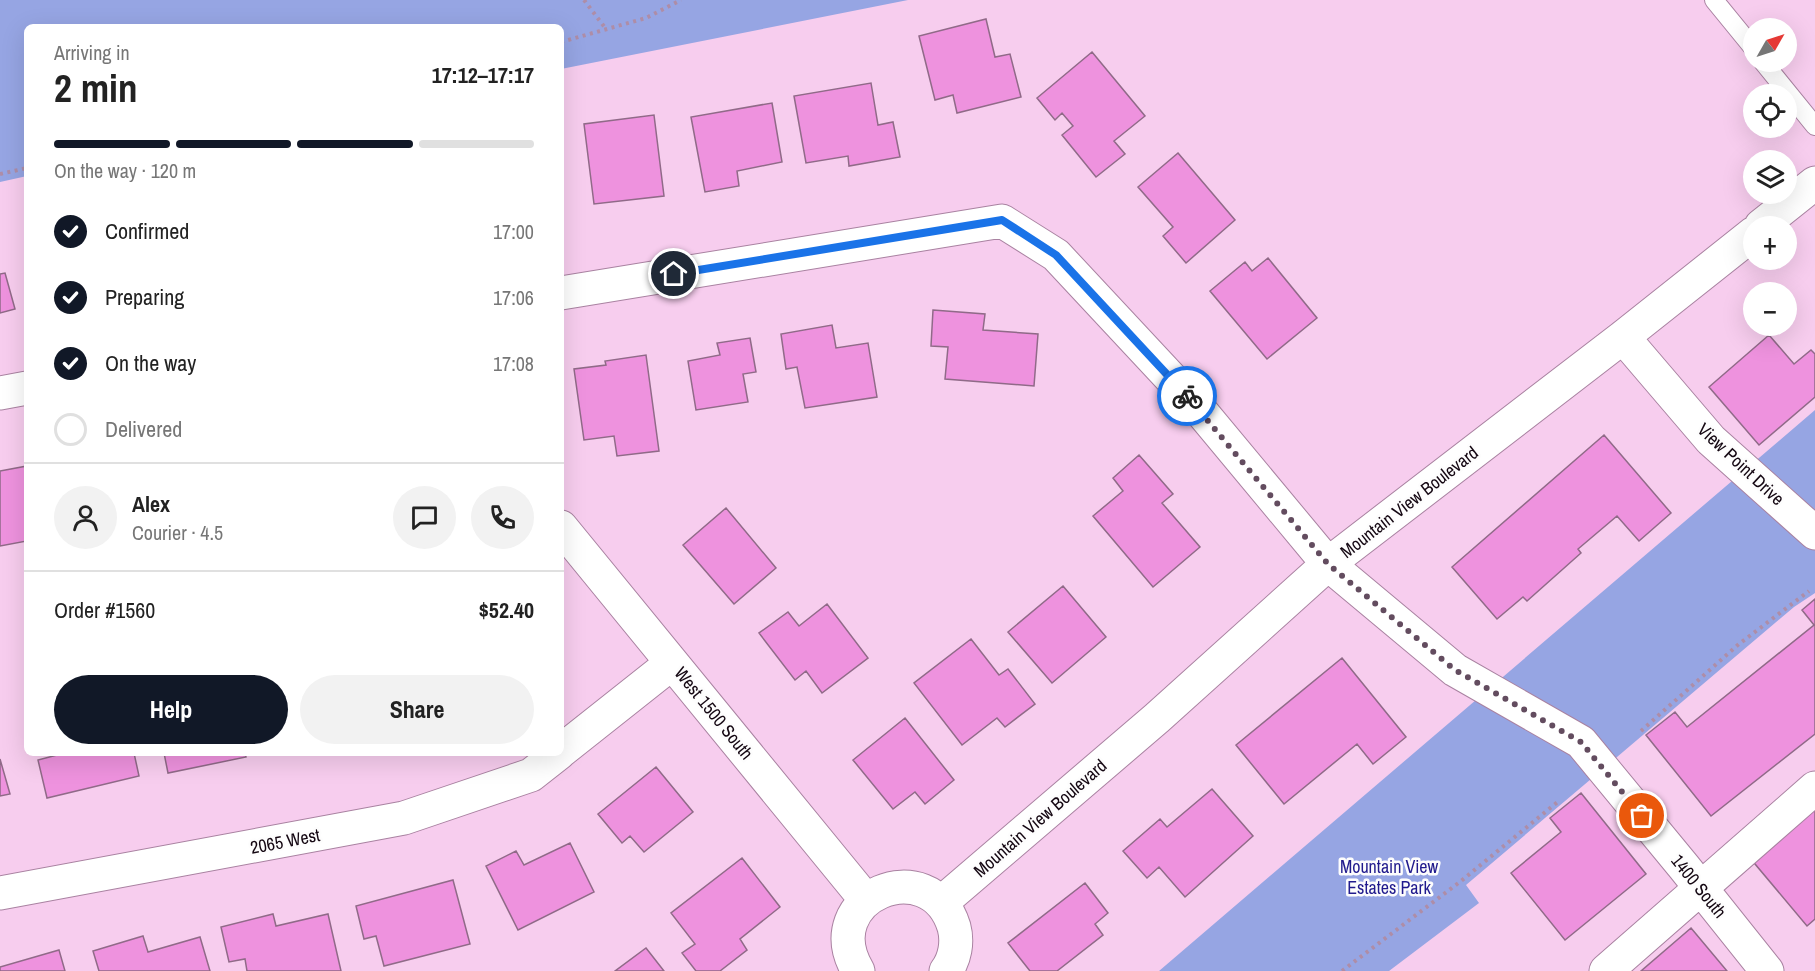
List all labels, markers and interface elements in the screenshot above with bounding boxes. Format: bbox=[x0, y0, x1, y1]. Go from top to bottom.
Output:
north arrow bbox=[1743, 18, 1797, 72]
map controls bbox=[1743, 18, 1797, 336]
text: Arriving in bbox=[54, 39, 130, 66]
text: 17:12–17:17 bbox=[432, 60, 534, 90]
text: 2 min bbox=[54, 62, 138, 114]
button: locate bbox=[1743, 84, 1797, 138]
button: layers bbox=[1743, 150, 1797, 204]
text: On the way · 120 m bbox=[54, 157, 196, 184]
icon: check bbox=[54, 215, 87, 248]
text: Confirmed bbox=[105, 216, 189, 246]
button: + bbox=[1743, 216, 1797, 270]
text: 17:00 bbox=[493, 218, 534, 245]
pin bbox=[648, 248, 699, 299]
icon: home bbox=[657, 257, 690, 290]
icon: check bbox=[54, 281, 87, 314]
text: Preparing bbox=[105, 282, 184, 312]
button: − bbox=[1743, 282, 1797, 336]
text: 17:06 bbox=[493, 284, 534, 311]
icon: check bbox=[54, 347, 87, 380]
text: On the way bbox=[105, 348, 196, 378]
text: 17:08 bbox=[493, 350, 534, 377]
courier bbox=[1157, 366, 1217, 426]
icon: bike bbox=[1171, 380, 1204, 413]
text: Delivered bbox=[105, 414, 182, 444]
street label: View Point Drive bbox=[1692, 417, 1790, 511]
street label: Mountain View Boulevard bbox=[1335, 440, 1483, 564]
button: person bbox=[54, 486, 117, 549]
button: chat bbox=[393, 486, 456, 549]
button: phone bbox=[471, 486, 534, 549]
text: Alex bbox=[132, 489, 170, 519]
text: Courier · 4.5 bbox=[132, 519, 223, 546]
text: Order #1560 bbox=[54, 595, 155, 625]
text: $52.40 bbox=[479, 595, 534, 625]
street label: West 1500 South bbox=[669, 661, 759, 765]
button: Help bbox=[54, 675, 288, 744]
button: Share bbox=[300, 675, 534, 744]
street label: Mountain View Boulevard bbox=[968, 753, 1112, 883]
pin bbox=[1616, 790, 1667, 841]
icon: bag bbox=[1625, 799, 1658, 832]
street label: 2065 West bbox=[248, 822, 322, 860]
street label: 1400 South bbox=[1666, 849, 1732, 923]
park label: Mountain View Estates Park bbox=[1340, 854, 1438, 900]

